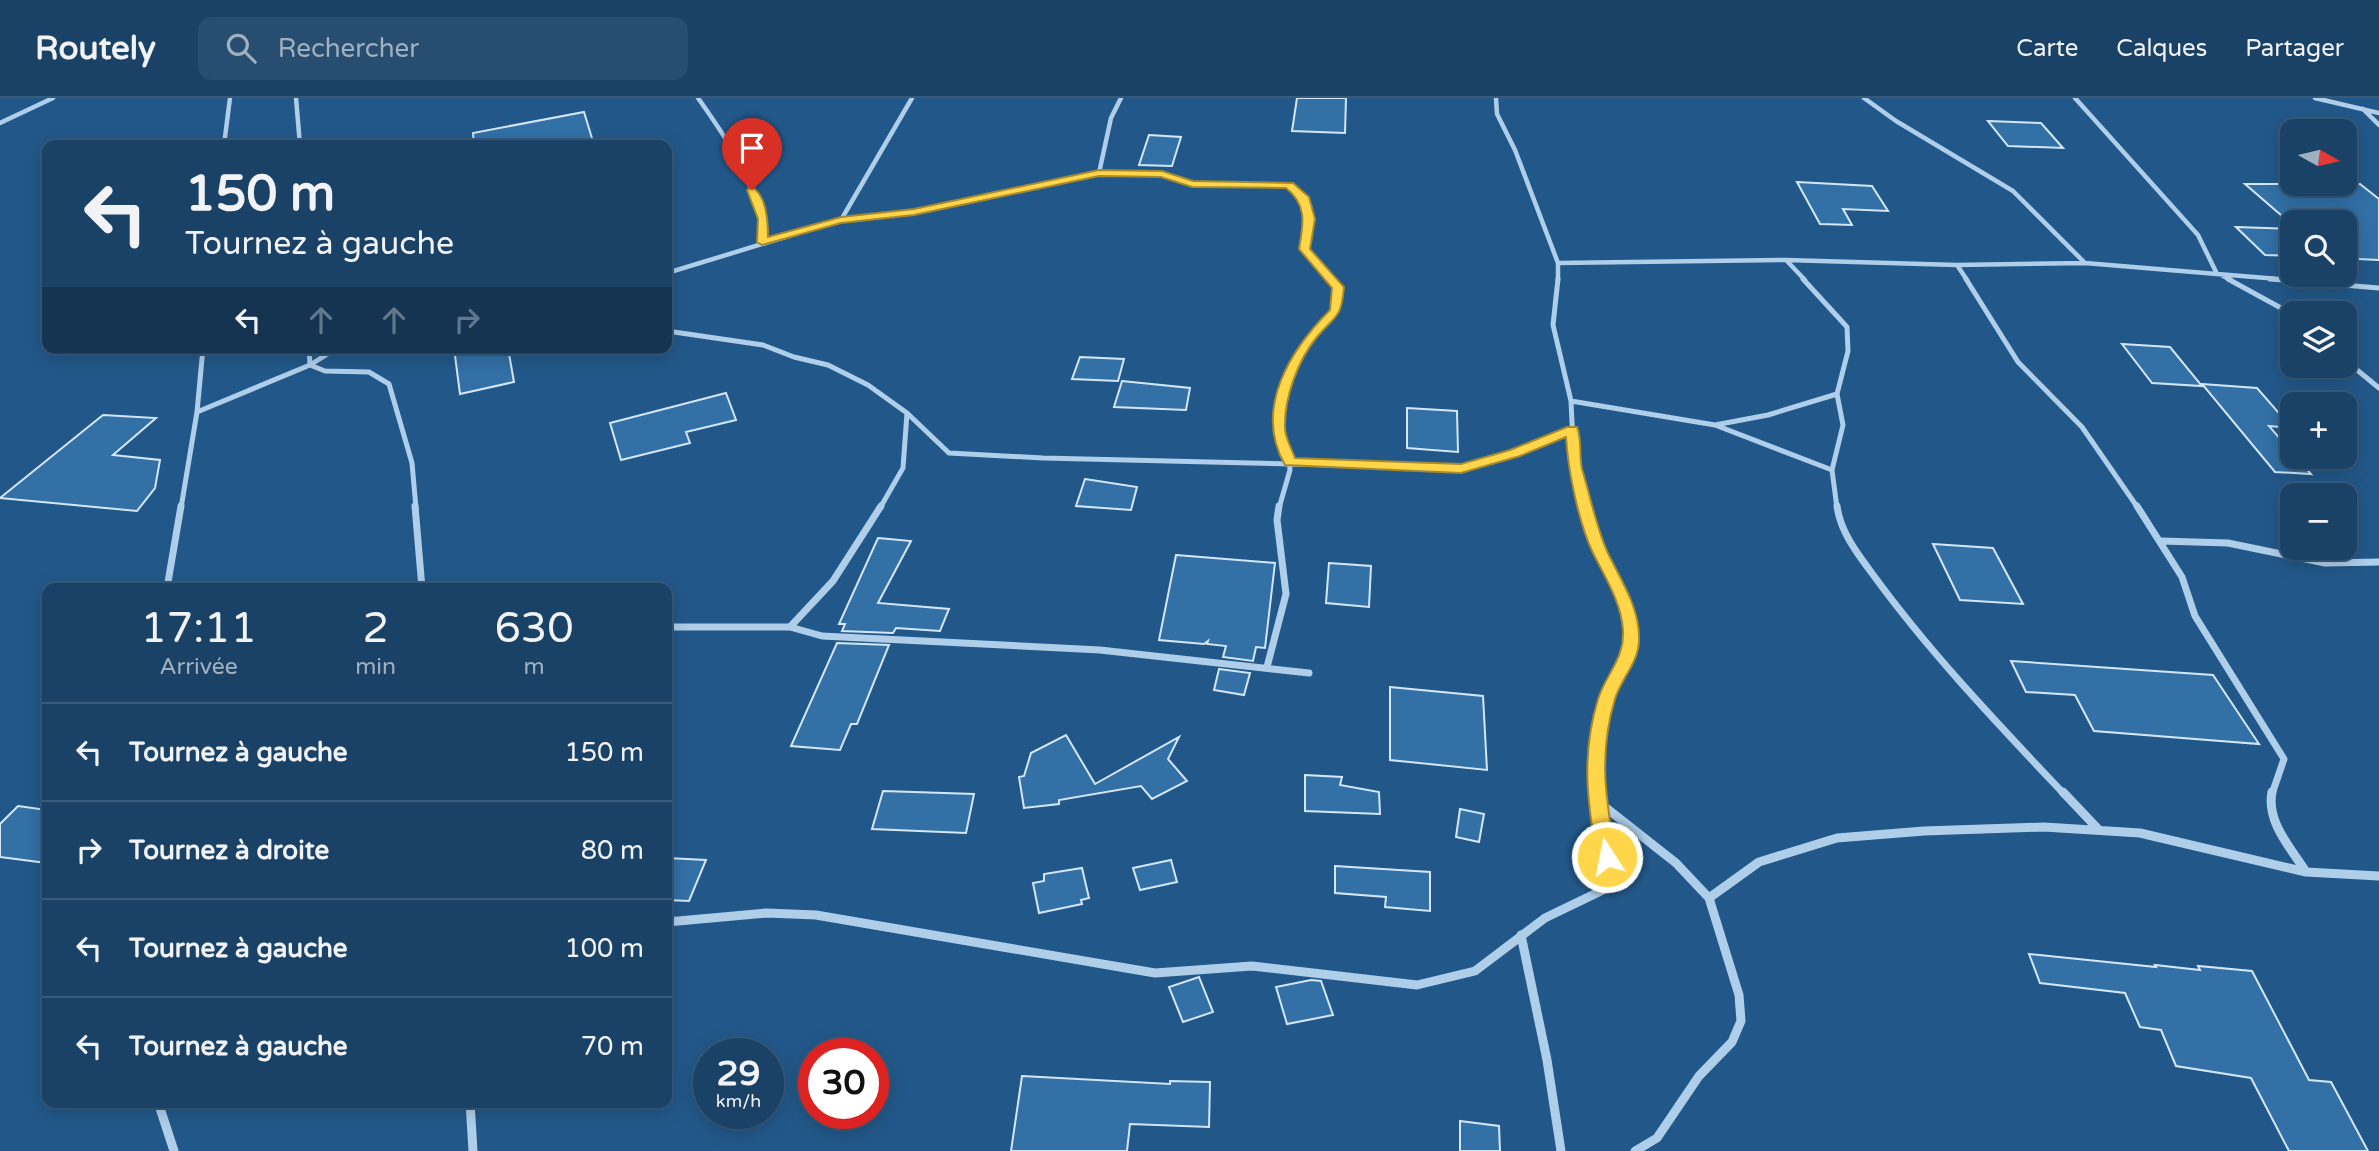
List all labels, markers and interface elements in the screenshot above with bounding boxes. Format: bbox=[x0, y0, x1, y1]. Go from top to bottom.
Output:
search box bbox=[198, 17, 688, 80]
text: Routely bbox=[35, 29, 156, 68]
icon: search bbox=[222, 29, 260, 67]
text: Rechercher bbox=[278, 33, 419, 64]
text: Carte bbox=[2016, 34, 2078, 63]
text: Calques bbox=[2116, 34, 2207, 63]
text: Partager bbox=[2245, 34, 2344, 63]
pin bbox=[722, 118, 782, 190]
north arrow bbox=[2280, 119, 2357, 196]
map controls bbox=[2280, 119, 2357, 560]
icon: arrive bbox=[733, 129, 771, 167]
text: 150 m bbox=[185, 165, 335, 224]
icon: left bbox=[70, 168, 161, 259]
button: search bbox=[2280, 210, 2357, 287]
text: Tournez à gauche bbox=[185, 225, 454, 263]
icon: left bbox=[229, 301, 267, 339]
icon: ahead bbox=[302, 301, 340, 339]
icon: ahead bbox=[375, 301, 413, 339]
icon: right bbox=[448, 301, 486, 339]
button: layers bbox=[2280, 301, 2357, 378]
button: + bbox=[2280, 392, 2357, 469]
button: − bbox=[2280, 483, 2357, 560]
text: 17:11 bbox=[140, 603, 257, 654]
text: 2 bbox=[362, 603, 389, 654]
text: 630 bbox=[494, 603, 574, 654]
text: Arrivée bbox=[159, 653, 238, 681]
text: min bbox=[355, 653, 396, 681]
text: m bbox=[523, 653, 545, 681]
icon: left bbox=[70, 733, 108, 771]
text: Tournez à gauche bbox=[129, 737, 348, 768]
text: 150 m bbox=[564, 737, 644, 768]
position arrow bbox=[1570, 820, 1644, 894]
icon: right bbox=[70, 831, 108, 869]
text: Tournez à droite bbox=[129, 835, 329, 866]
text: 80 m bbox=[581, 835, 644, 866]
icon: left bbox=[70, 929, 108, 967]
text: Tournez à gauche bbox=[129, 933, 348, 964]
text: 100 m bbox=[564, 933, 644, 964]
icon: left bbox=[70, 1027, 108, 1065]
text: Tournez à gauche bbox=[129, 1031, 348, 1062]
text: 70 m bbox=[581, 1031, 644, 1062]
speed limit sign: 30 bbox=[798, 1038, 889, 1129]
text: 29 bbox=[717, 1053, 760, 1095]
text: km/h bbox=[716, 1090, 761, 1112]

